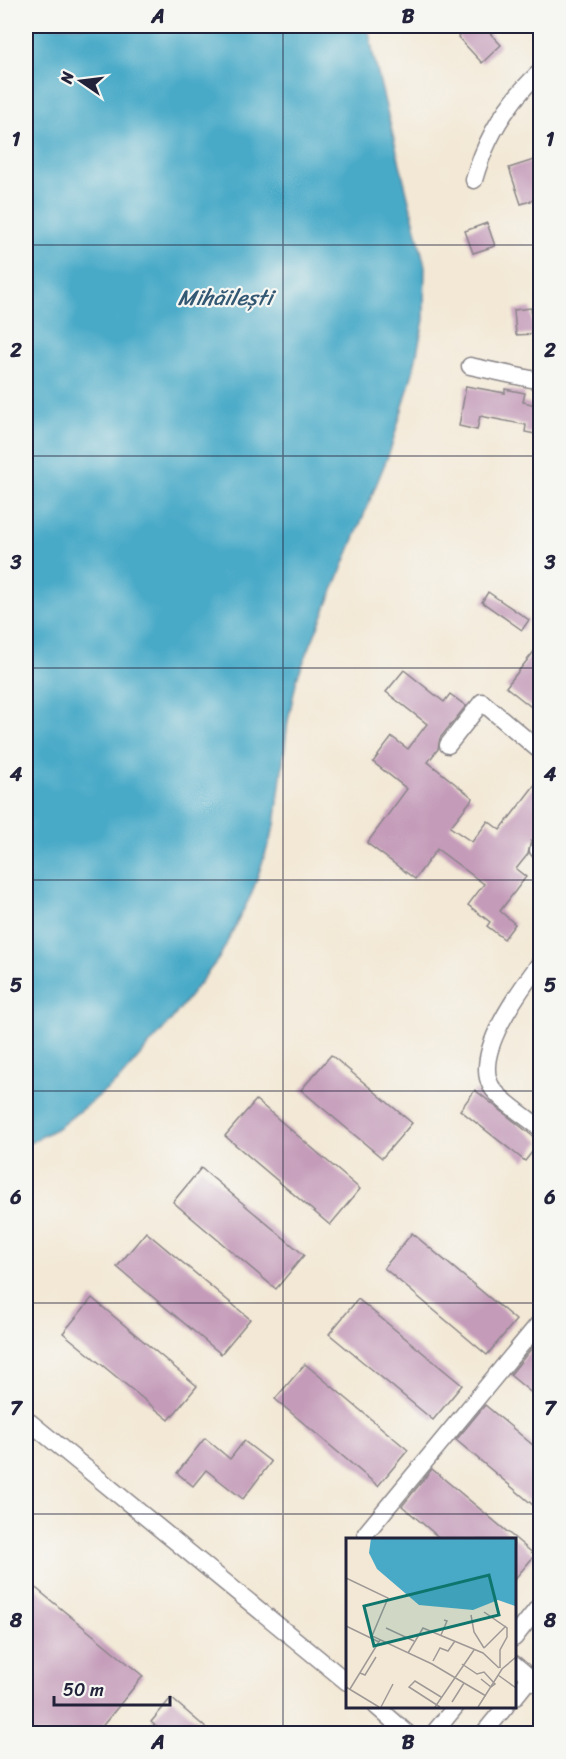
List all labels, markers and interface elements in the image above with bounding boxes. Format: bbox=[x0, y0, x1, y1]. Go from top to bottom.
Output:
text: A bbox=[150, 0, 165, 34]
text: B bbox=[402, 0, 415, 34]
north arrow bbox=[51, 51, 111, 111]
text: N bbox=[51, 68, 83, 87]
text: 1 bbox=[12, 122, 21, 157]
text: 1 bbox=[546, 122, 555, 157]
water label: Mihăilești bbox=[178, 278, 277, 317]
text: 2 bbox=[9, 333, 22, 368]
text: 2 bbox=[543, 333, 556, 368]
text: 3 bbox=[10, 545, 22, 580]
text: 3 bbox=[544, 545, 556, 580]
text: 4 bbox=[9, 757, 23, 792]
text: 4 bbox=[543, 757, 557, 792]
text: 5 bbox=[10, 968, 22, 1003]
text: 5 bbox=[544, 968, 556, 1003]
text: 6 bbox=[9, 1180, 22, 1215]
text: 6 bbox=[543, 1180, 556, 1215]
text: 7 bbox=[10, 1391, 23, 1426]
text: 7 bbox=[544, 1391, 557, 1426]
inset map bbox=[346, 1538, 515, 1708]
text: 8 bbox=[9, 1603, 23, 1638]
text: 8 bbox=[543, 1603, 557, 1638]
scale bar bbox=[54, 1669, 170, 1707]
text: 50 m bbox=[63, 1674, 104, 1706]
text: A bbox=[150, 1725, 165, 1759]
text: B bbox=[402, 1725, 415, 1759]

